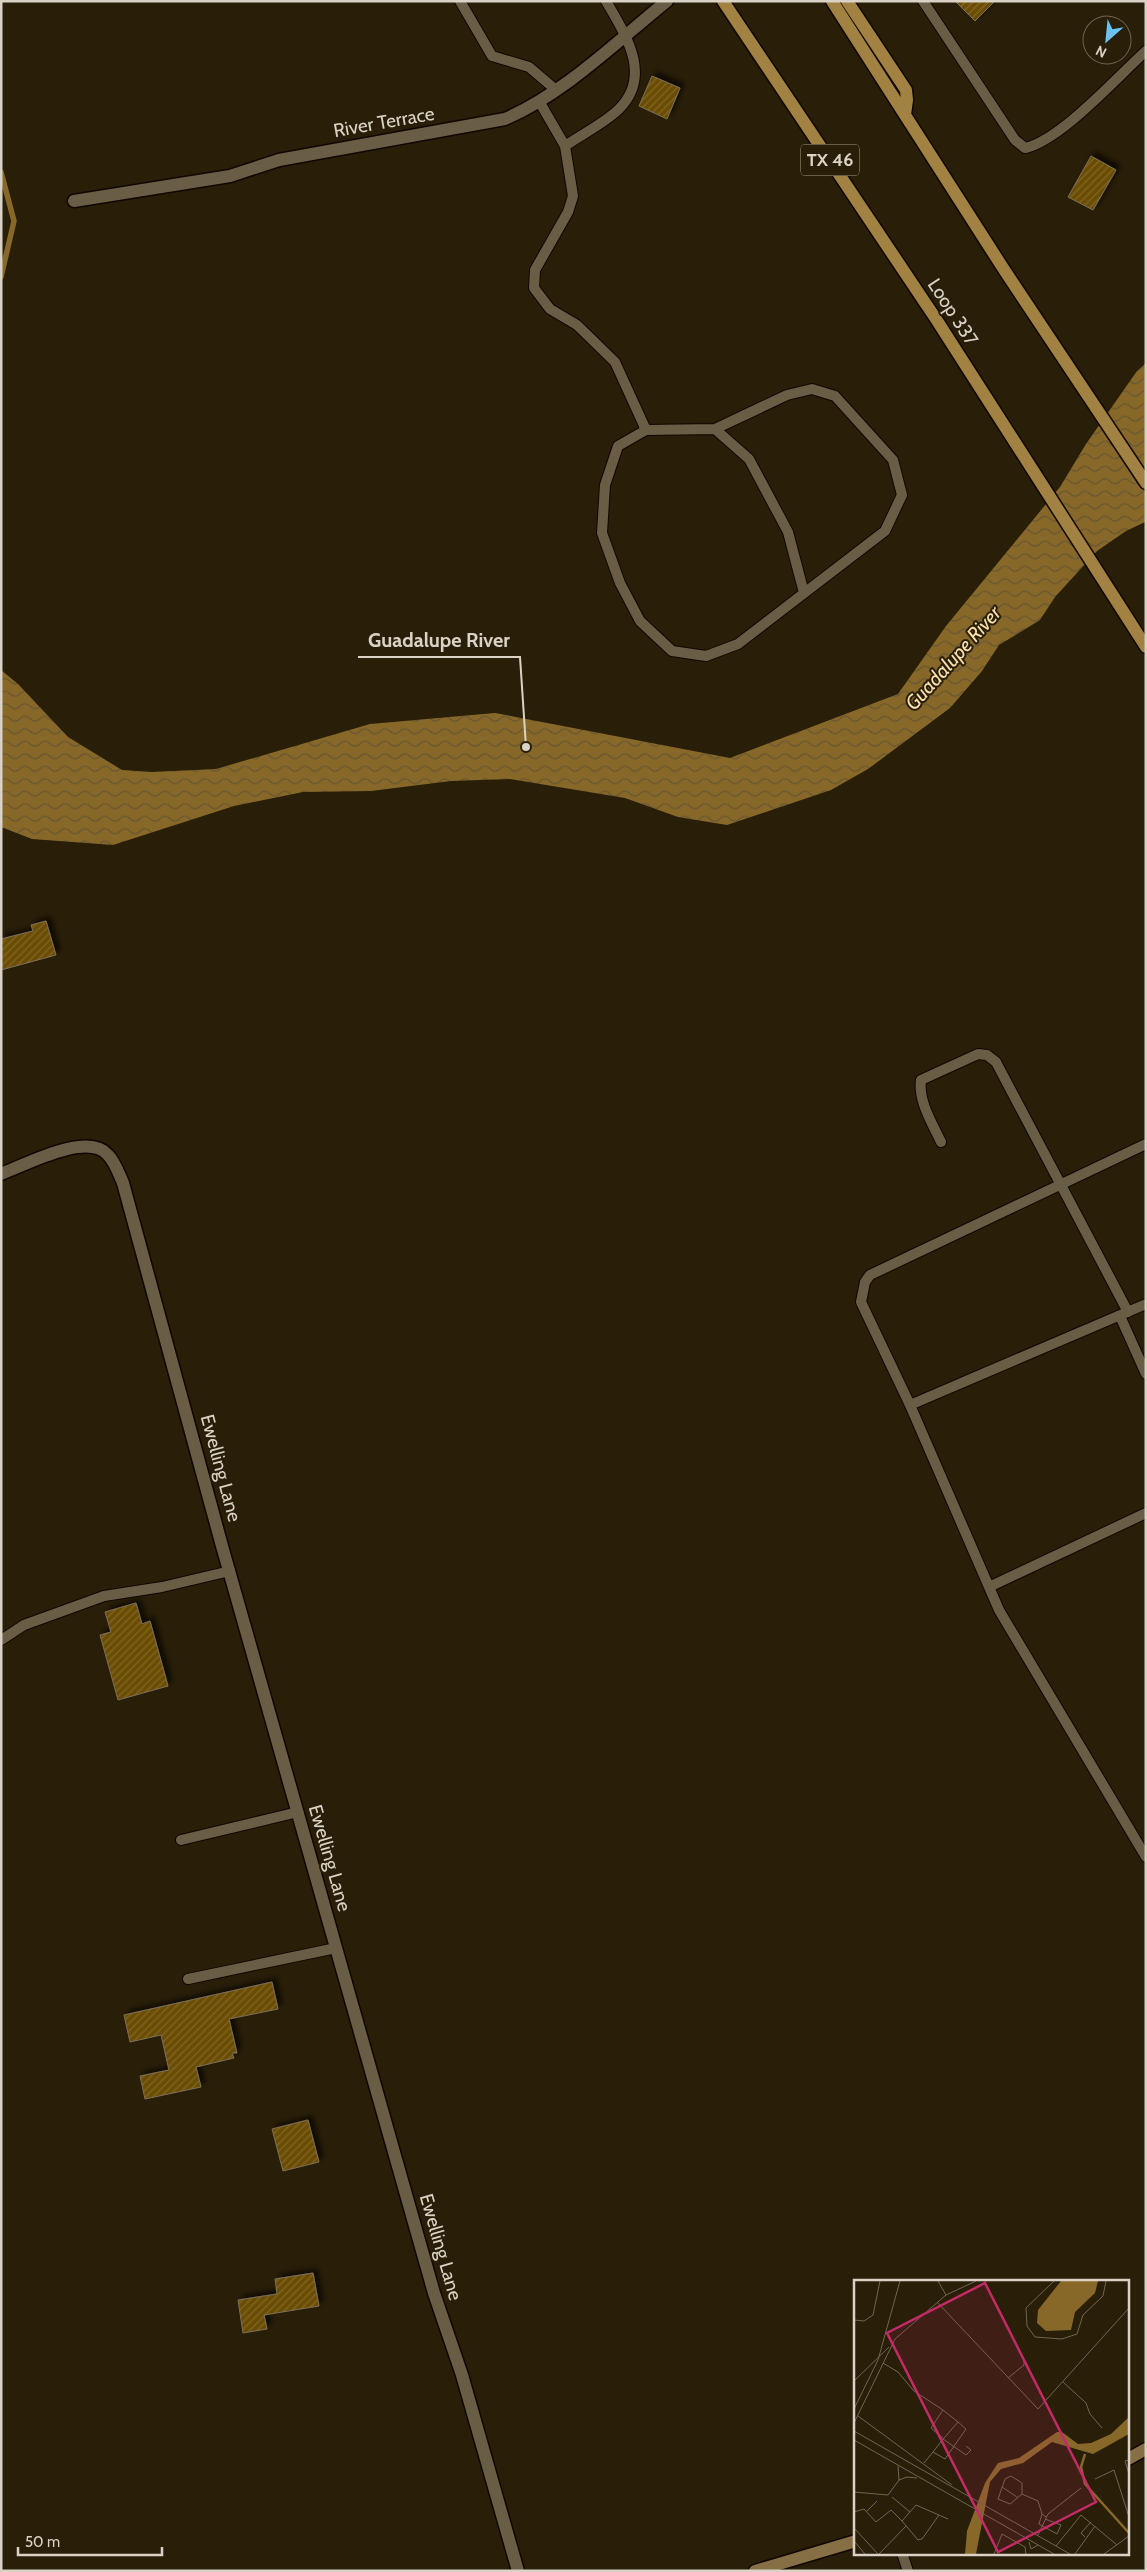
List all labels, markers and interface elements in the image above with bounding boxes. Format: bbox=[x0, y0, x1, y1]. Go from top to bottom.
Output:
north arrow bbox=[1082, 15, 1132, 65]
text: N bbox=[1093, 41, 1110, 62]
street label: River Terrace bbox=[332, 102, 437, 142]
road number: TX 46 bbox=[801, 144, 859, 176]
street label: Loop 337 bbox=[923, 274, 983, 350]
water label: Guadalupe River bbox=[900, 600, 1006, 715]
callout: Guadalupe River bbox=[358, 622, 520, 657]
text: Guadalupe River bbox=[368, 628, 510, 652]
street label: Ewelling Lane bbox=[196, 1412, 246, 1524]
street label: Ewelling Lane bbox=[304, 1802, 356, 1914]
street label: Ewelling Lane bbox=[415, 2191, 467, 2303]
inset map bbox=[854, 2280, 1130, 2554]
scale bar bbox=[18, 2524, 161, 2556]
text: 50 m bbox=[25, 2533, 60, 2551]

